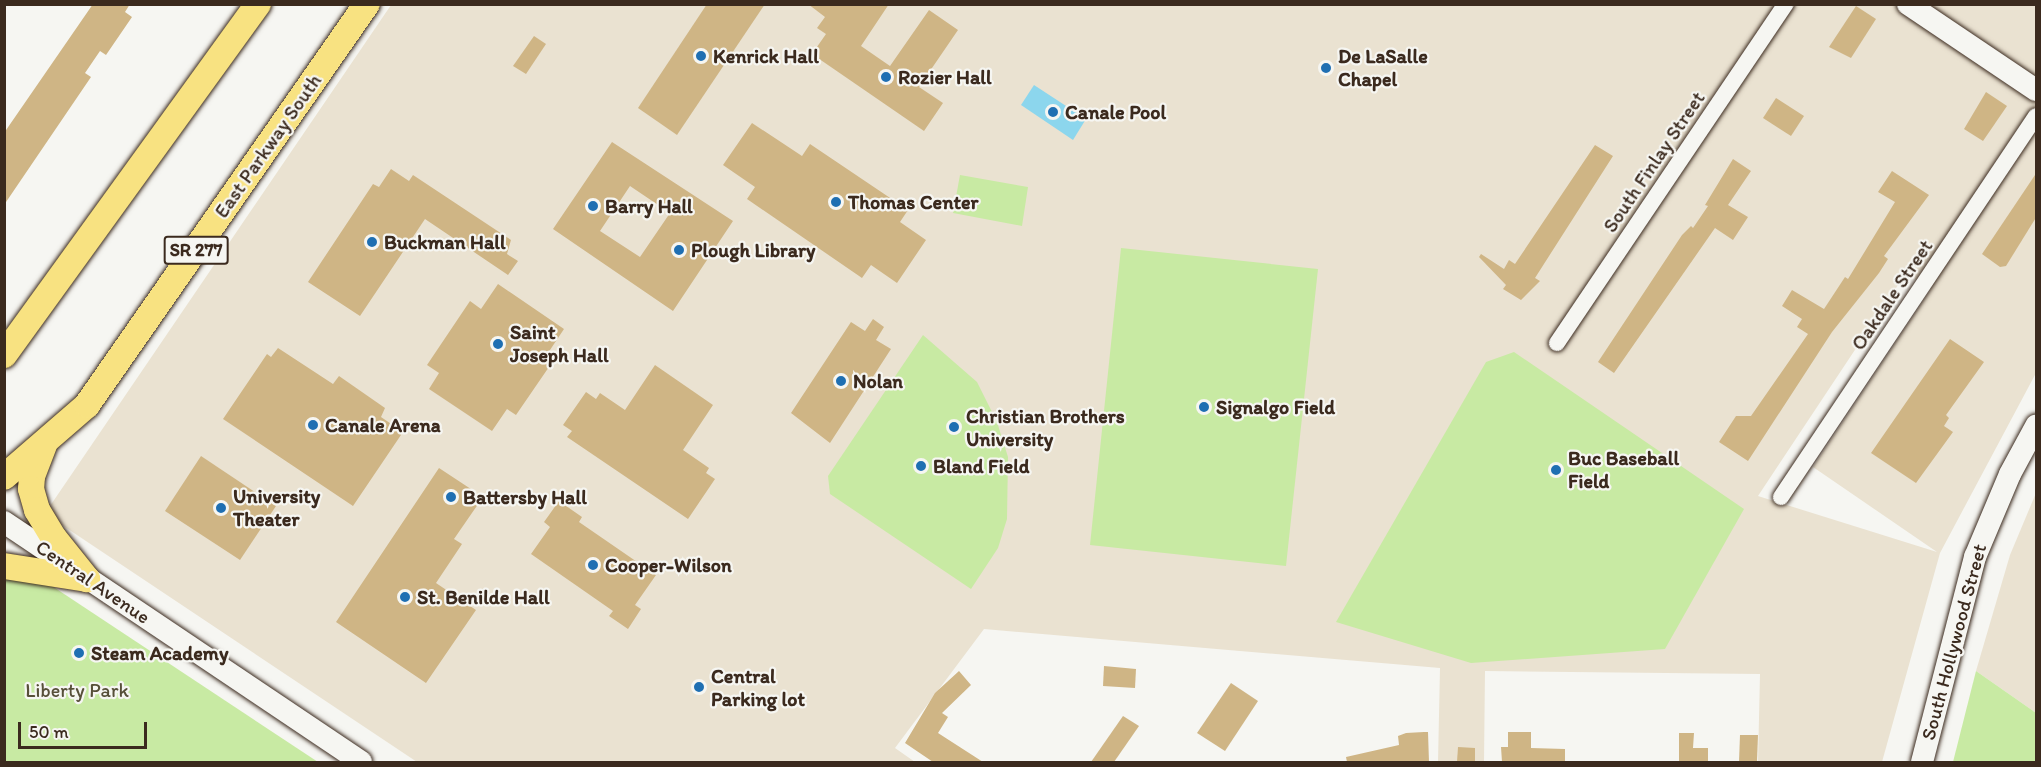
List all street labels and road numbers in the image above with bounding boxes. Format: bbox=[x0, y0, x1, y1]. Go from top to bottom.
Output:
street label: East Parkway South bbox=[210, 70, 326, 222]
street label: South Finlay Street bbox=[1598, 87, 1710, 237]
road number: SR 277 bbox=[163, 235, 229, 265]
street label: Oakdale Street bbox=[1846, 235, 1938, 355]
street label: Central Avenue bbox=[32, 535, 154, 629]
street label: South Hollywood Street bbox=[1916, 542, 1992, 742]

